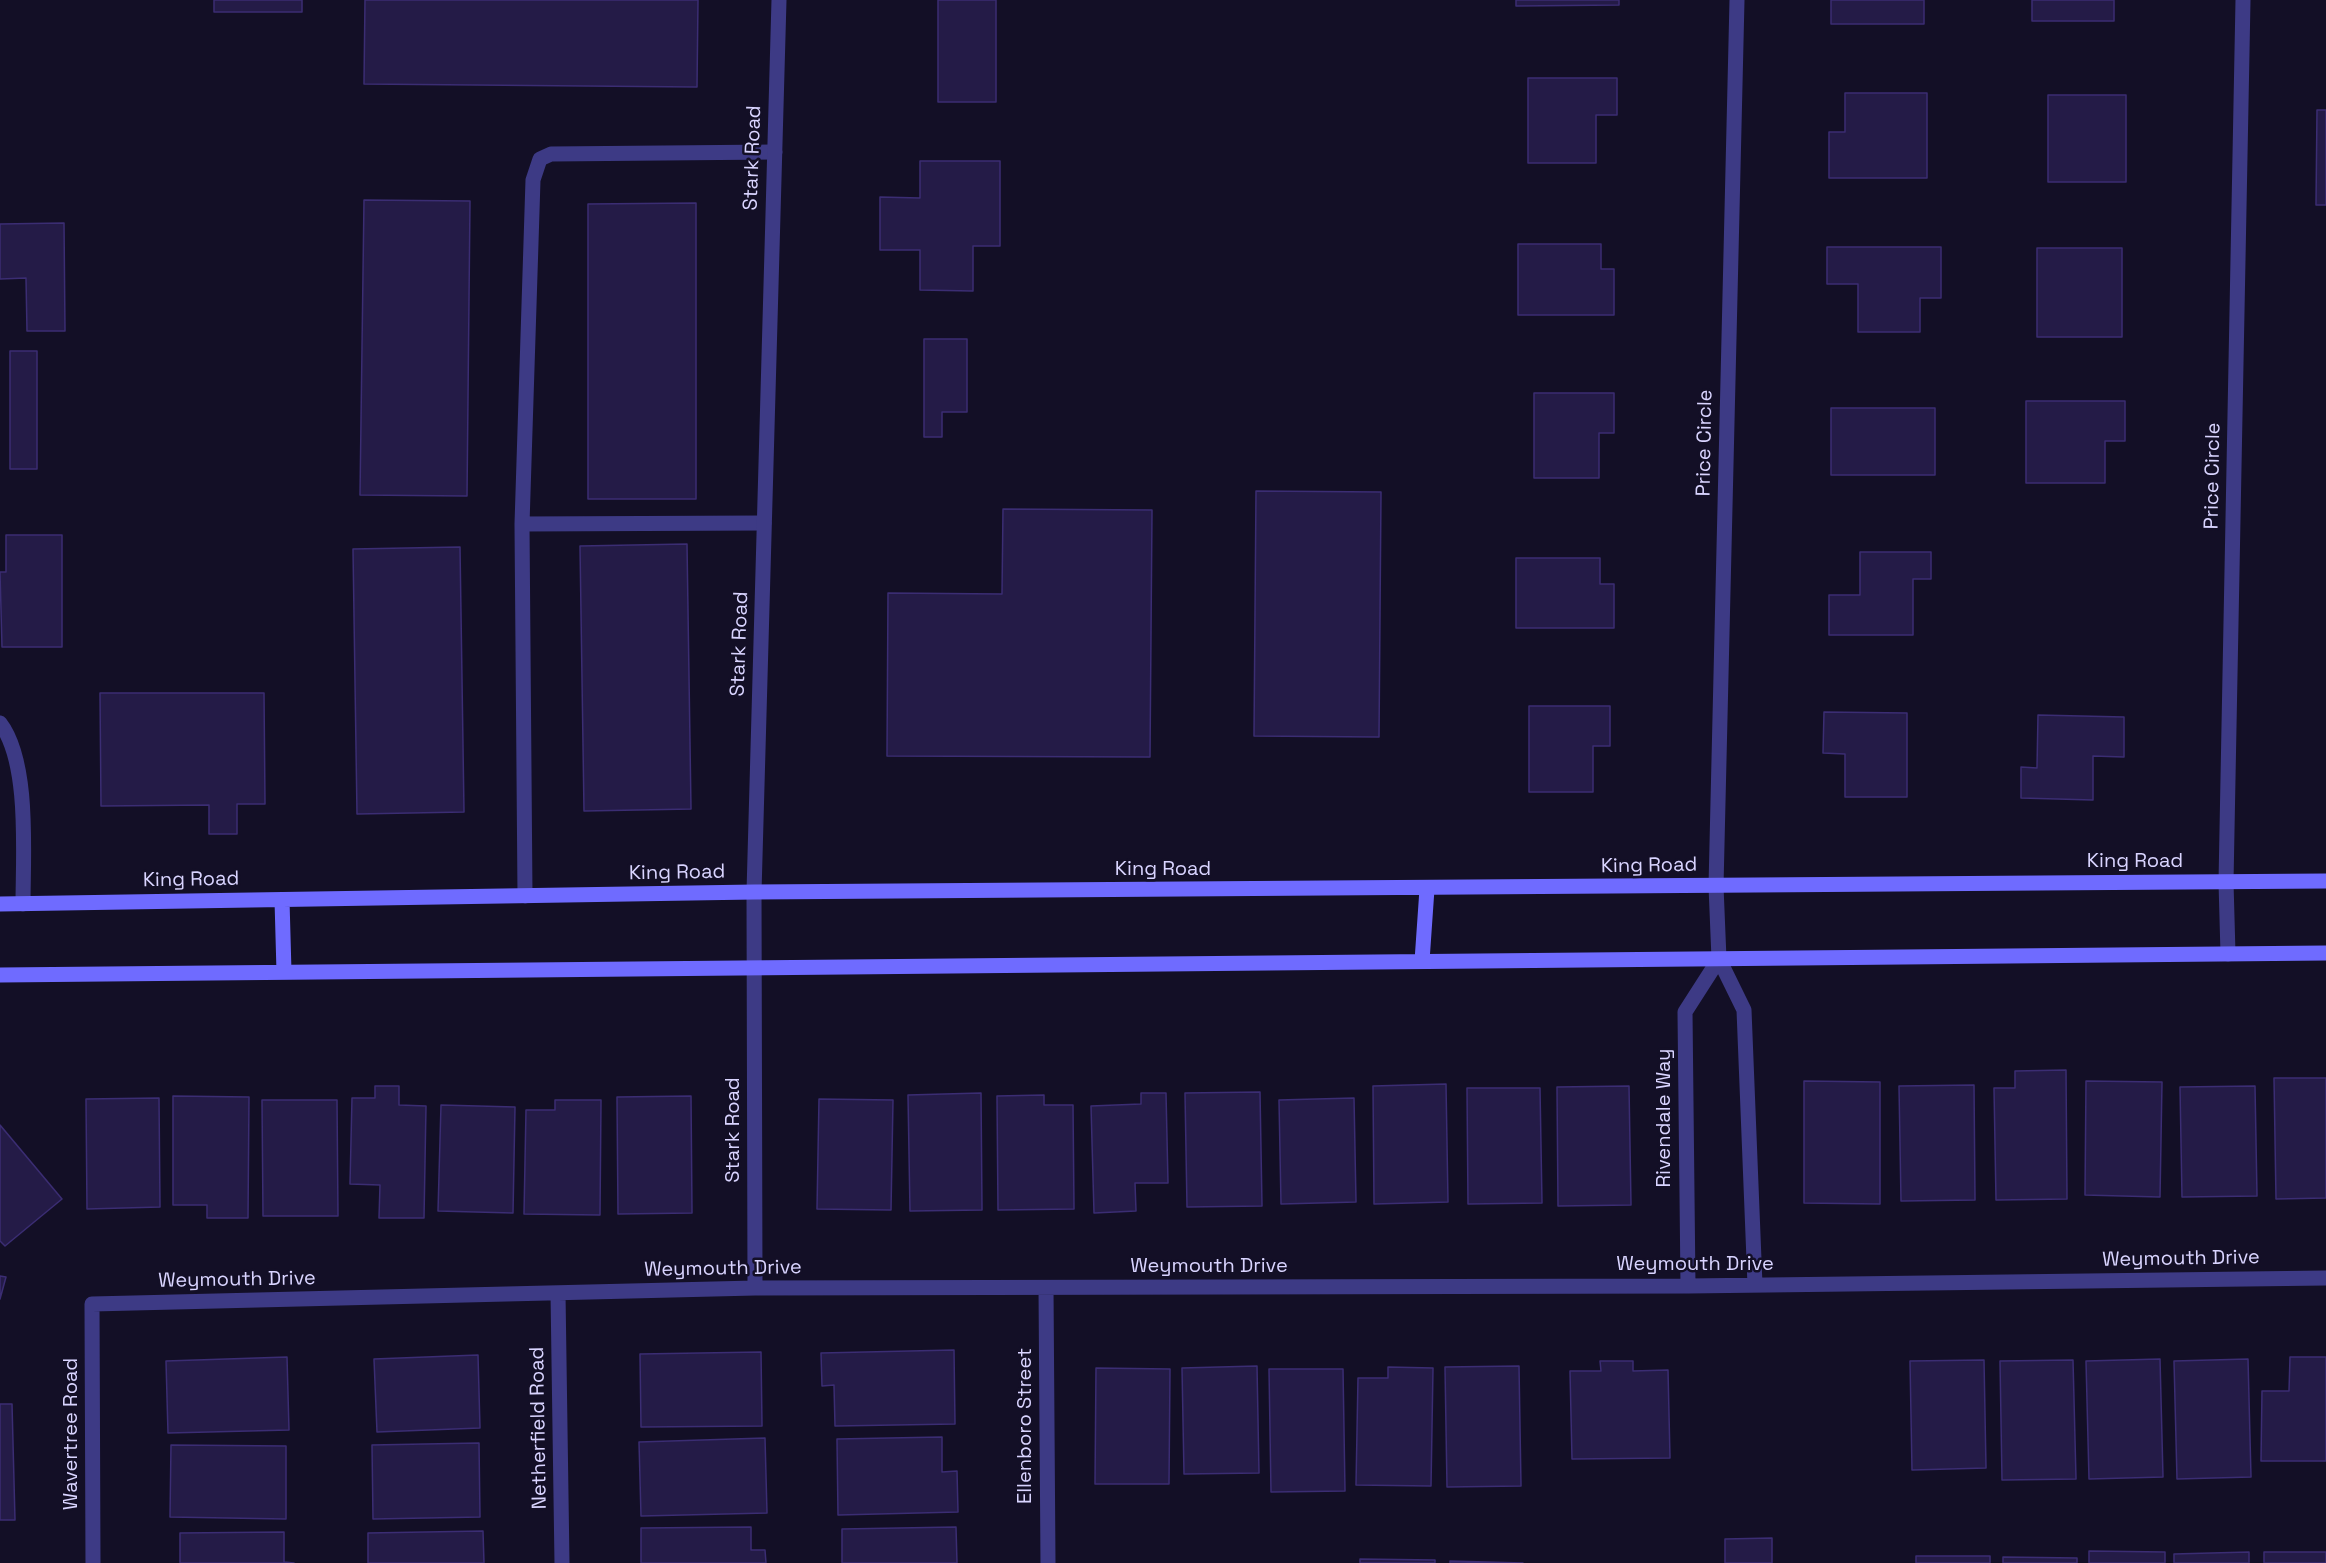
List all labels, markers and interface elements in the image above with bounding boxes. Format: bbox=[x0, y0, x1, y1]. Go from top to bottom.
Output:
street label: Stark Road bbox=[739, 105, 767, 211]
street label: Price Circle bbox=[1692, 389, 1718, 497]
street label: Price Circle bbox=[2200, 422, 2226, 530]
street label: Stark Road bbox=[726, 591, 754, 697]
street label: King Road bbox=[2087, 850, 2183, 874]
street label: King Road bbox=[1601, 853, 1697, 879]
street label: King Road bbox=[1115, 858, 1211, 882]
street label: King Road bbox=[629, 860, 725, 886]
street label: King Road bbox=[143, 867, 239, 893]
street label: Rivendale Way bbox=[1653, 1048, 1677, 1188]
street label: Stark Road bbox=[722, 1077, 746, 1183]
street label: Weymouth Drive bbox=[2102, 1246, 2260, 1272]
street label: Weymouth Drive bbox=[1616, 1253, 1774, 1277]
street label: Weymouth Drive bbox=[1130, 1255, 1288, 1279]
street label: Weymouth Drive bbox=[644, 1256, 802, 1282]
street label: Weymouth Drive bbox=[158, 1267, 316, 1293]
street label: Netherfield Road bbox=[526, 1346, 552, 1510]
street label: Ellenboro Street bbox=[1014, 1348, 1038, 1504]
street label: Wavertree Road bbox=[60, 1358, 84, 1510]

